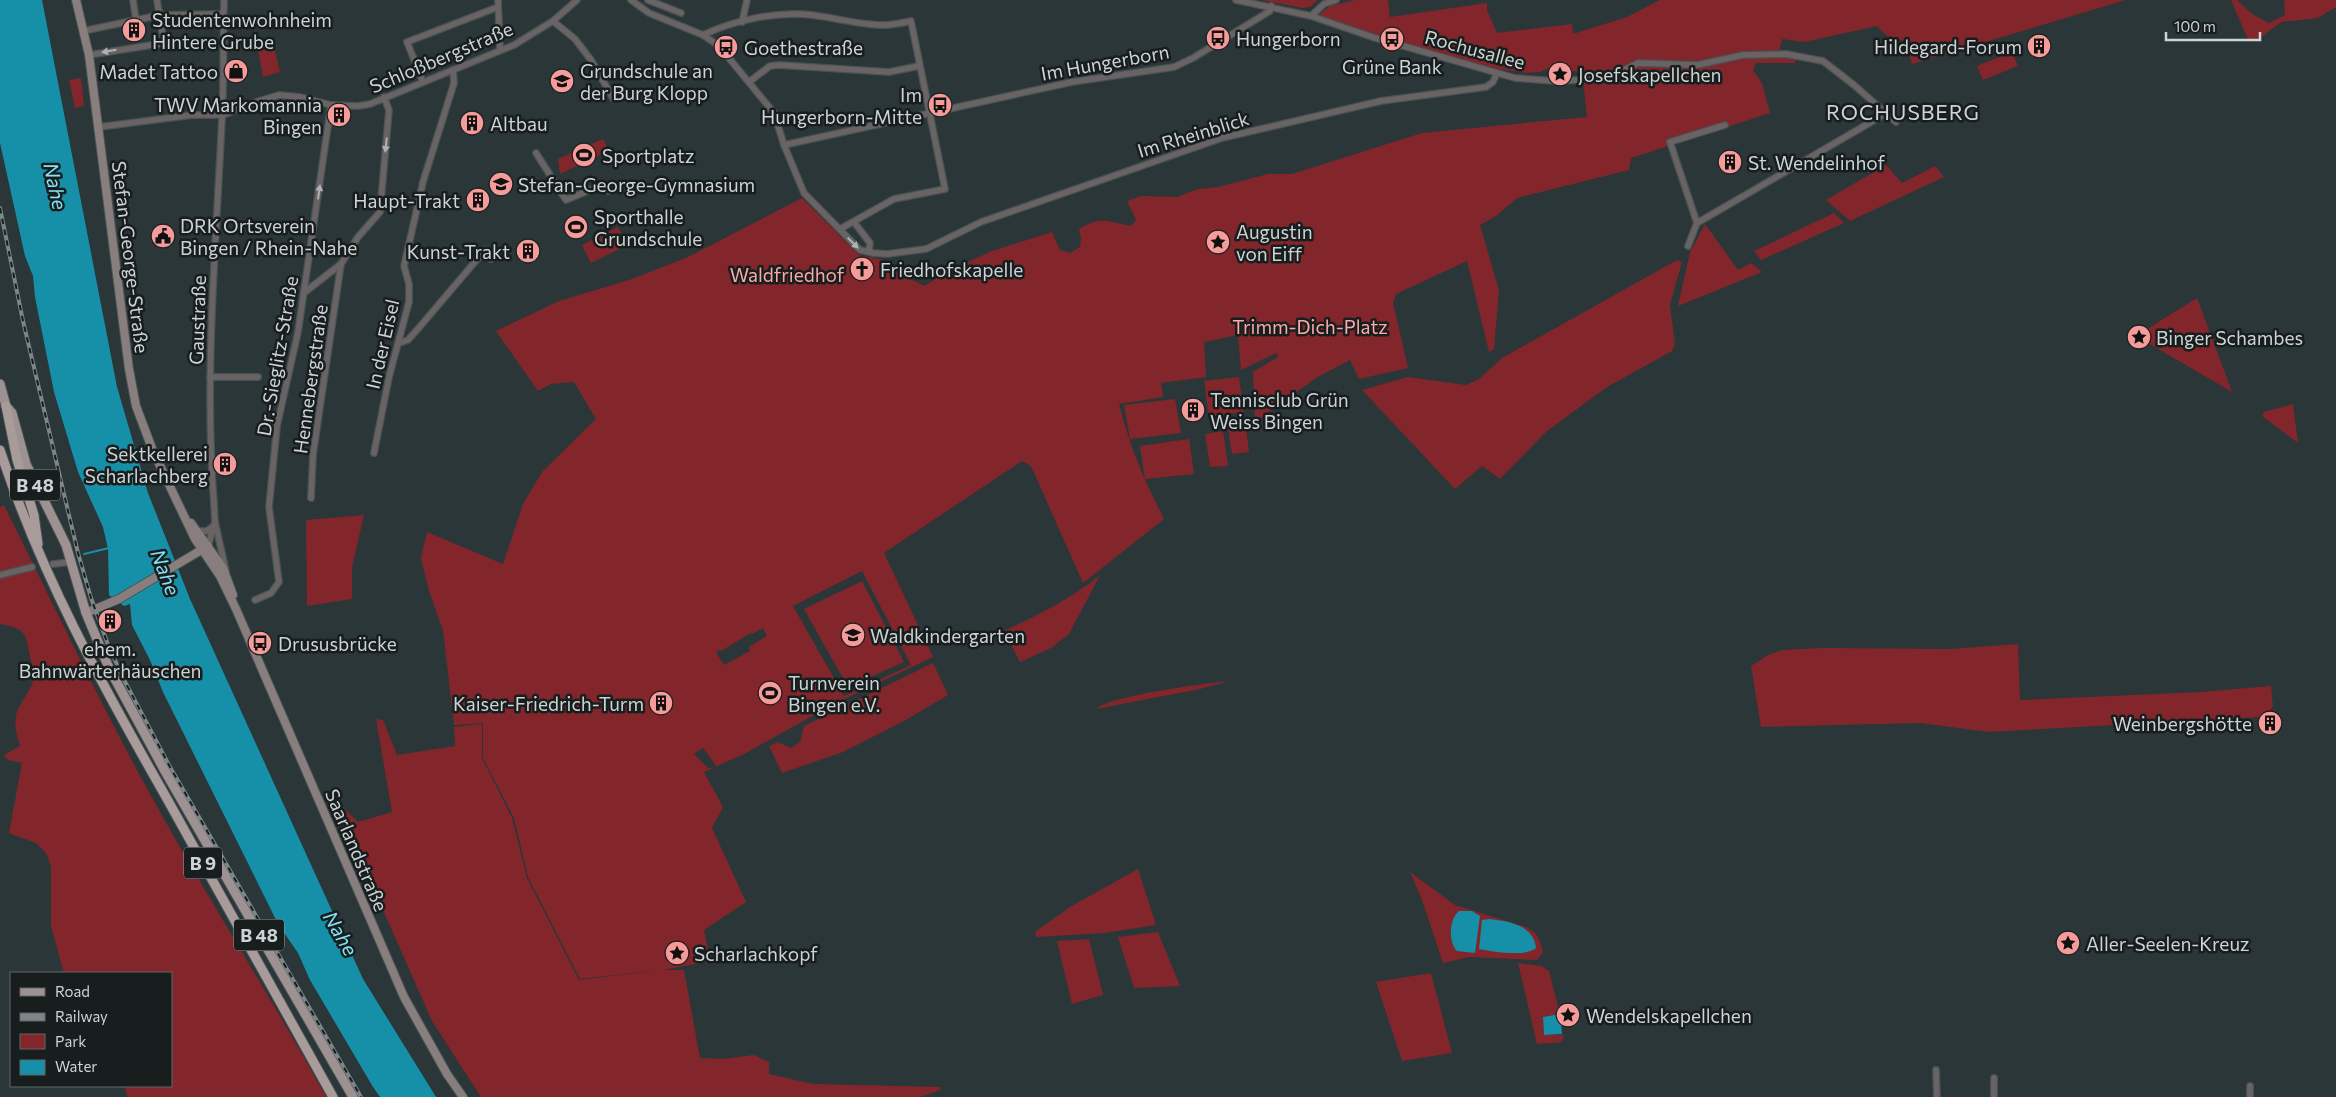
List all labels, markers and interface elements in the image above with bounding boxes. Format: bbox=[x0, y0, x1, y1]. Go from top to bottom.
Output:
place label: Studentenwohnheim Hintere Grube bbox=[152, 8, 332, 53]
scale bar bbox=[2166, 10, 2260, 42]
street label: Schloßbergstraße bbox=[366, 16, 516, 98]
building icon: Studentenwohnheim Hintere Grube bbox=[121, 17, 147, 43]
text: 100 m bbox=[2174, 17, 2216, 35]
bus stop icon: Hungerborn bbox=[1205, 25, 1231, 51]
street label: Rochusallee bbox=[1422, 25, 1528, 73]
bus stop icon: Grüne Bank bbox=[1379, 26, 1405, 52]
place label: Hungerborn bbox=[1236, 27, 1341, 50]
building icon: Hildegard-Forum bbox=[2026, 33, 2052, 59]
bus stop icon: Goethestraße bbox=[713, 34, 739, 60]
place label: Hildegard-Forum bbox=[1874, 35, 2022, 58]
place label: Goethestraße bbox=[744, 36, 863, 59]
street label: Im Hungerborn bbox=[1039, 39, 1171, 85]
one-way arrow bbox=[102, 47, 117, 55]
place label: Grüne Bank bbox=[1342, 55, 1442, 78]
shop icon: Madet Tattoo bbox=[223, 58, 249, 84]
place label: Grundschule an der Burg Klopp bbox=[580, 59, 713, 104]
place label: Madet Tattoo bbox=[99, 60, 218, 83]
place icon: Josefskapellchen bbox=[1547, 61, 1573, 87]
place label: Josefskapellchen bbox=[1578, 63, 1721, 86]
school or university icon: Grundschule an der Burg Klopp bbox=[549, 68, 575, 94]
place label: Im Hungerborn-Mitte bbox=[761, 83, 922, 128]
bus stop icon: Im Hungerborn-Mitte bbox=[927, 92, 953, 118]
place label: TWV Markomannia Bingen bbox=[154, 93, 322, 138]
district label: ROCHUSBERG bbox=[1826, 99, 1980, 124]
building icon: TWV Markomannia Bingen bbox=[326, 102, 352, 128]
street label: Im Rheinblick bbox=[1134, 106, 1252, 162]
building icon: Altbau bbox=[459, 110, 485, 136]
place label: Altbau bbox=[490, 112, 548, 135]
one-way arrow bbox=[382, 137, 390, 153]
sports icon: Sportplatz bbox=[571, 142, 597, 168]
place label: Sportplatz bbox=[602, 144, 694, 167]
building icon: St. Wendelinhof bbox=[1717, 149, 1743, 175]
place label: St. Wendelinhof bbox=[1748, 151, 1886, 174]
water label: Nahe bbox=[39, 160, 73, 212]
street label: Stefan-George-Straße bbox=[108, 160, 154, 354]
school or university icon: Stefan-George-Gymnasium bbox=[488, 171, 514, 197]
place label: Stefan-George-Gymnasium bbox=[518, 173, 755, 196]
one-way arrow bbox=[315, 184, 323, 200]
building icon: Haupt-Trakt bbox=[465, 187, 491, 213]
place label: Haupt-Trakt bbox=[353, 189, 460, 212]
place label: Sporthalle Grundschule bbox=[594, 205, 702, 250]
place label: DRK Ortsverein Bingen / Rhein-Nahe bbox=[180, 214, 357, 259]
sports icon: Sporthalle Grundschule bbox=[563, 214, 589, 240]
place label: Augustin von Eiff bbox=[1236, 220, 1313, 265]
public building icon: DRK Ortsverein Bingen / Rhein-Nahe bbox=[150, 223, 176, 249]
place icon: Augustin von Eiff bbox=[1205, 229, 1231, 255]
one-way arrow bbox=[847, 237, 859, 249]
building icon: Kunst-Trakt bbox=[515, 238, 541, 264]
place label: Kunst-Trakt bbox=[407, 240, 510, 263]
church icon: Friedhofskapelle bbox=[849, 256, 875, 282]
place label: Friedhofskapelle bbox=[880, 258, 1023, 281]
park label: Waldfriedhof bbox=[730, 263, 845, 286]
street label: Dr.-Sieglitz-Straße bbox=[252, 274, 302, 438]
street label: Gaustraße bbox=[184, 275, 210, 365]
street label: In der Eisel bbox=[360, 297, 404, 391]
street label: Hennebergstraße bbox=[288, 303, 332, 455]
park label: Trimm-Dich-Platz bbox=[1232, 315, 1388, 338]
place icon: Binger Schambes bbox=[2126, 324, 2152, 350]
place label: Binger Schambes bbox=[2156, 326, 2303, 349]
place label: Tennisclub Grün Weiss Bingen bbox=[1210, 388, 1349, 433]
building icon: Tennisclub Grün Weiss Bingen bbox=[1180, 397, 1206, 423]
place label: Sektkellerei Scharlachberg bbox=[85, 442, 208, 487]
building icon: Sektkellerei Scharlachberg bbox=[212, 451, 238, 477]
road number: B 48 bbox=[10, 470, 60, 500]
water label: Nahe bbox=[146, 545, 186, 599]
building icon: ehem. Bahnwärterhäuschen bbox=[97, 608, 123, 634]
school or university icon: Waldkindergarten bbox=[840, 622, 866, 648]
place label: Waldkindergarten bbox=[870, 624, 1025, 647]
bus stop icon: Drususbrücke bbox=[247, 630, 273, 656]
place label: Drususbrücke bbox=[278, 632, 397, 655]
place label: ehem. Bahnwärterhäuschen bbox=[19, 637, 201, 682]
place label: Turnverein Bingen e.V. bbox=[788, 671, 880, 716]
sports icon: Turnverein Bingen e.V. bbox=[757, 680, 783, 706]
building icon: Kaiser-Friedrich-Turm bbox=[648, 690, 674, 716]
place label: Kaiser-Friedrich-Turm bbox=[453, 692, 644, 715]
building icon: Weinbergshötte bbox=[2257, 710, 2283, 736]
place label: Weinbergshötte bbox=[2113, 712, 2252, 735]
street label: Saarlandstraße bbox=[321, 785, 393, 915]
road number: B 9 bbox=[184, 848, 222, 878]
water label: Nahe bbox=[319, 906, 364, 960]
road number: B 48 bbox=[234, 920, 284, 950]
place icon: Aller-Seelen-Kreuz bbox=[2055, 930, 2081, 956]
place label: Aller-Seelen-Kreuz bbox=[2086, 932, 2249, 955]
place icon: Scharlachkopf bbox=[664, 940, 690, 966]
place label: Scharlachkopf bbox=[694, 942, 818, 965]
legend bbox=[10, 972, 172, 1087]
text: Road bbox=[55, 982, 90, 1000]
place icon: Wendelskapellchen bbox=[1555, 1002, 1581, 1028]
place label: Wendelskapellchen bbox=[1586, 1004, 1752, 1027]
text: Railway bbox=[55, 1007, 108, 1025]
text: Park bbox=[55, 1032, 86, 1050]
text: Water bbox=[55, 1057, 97, 1075]

